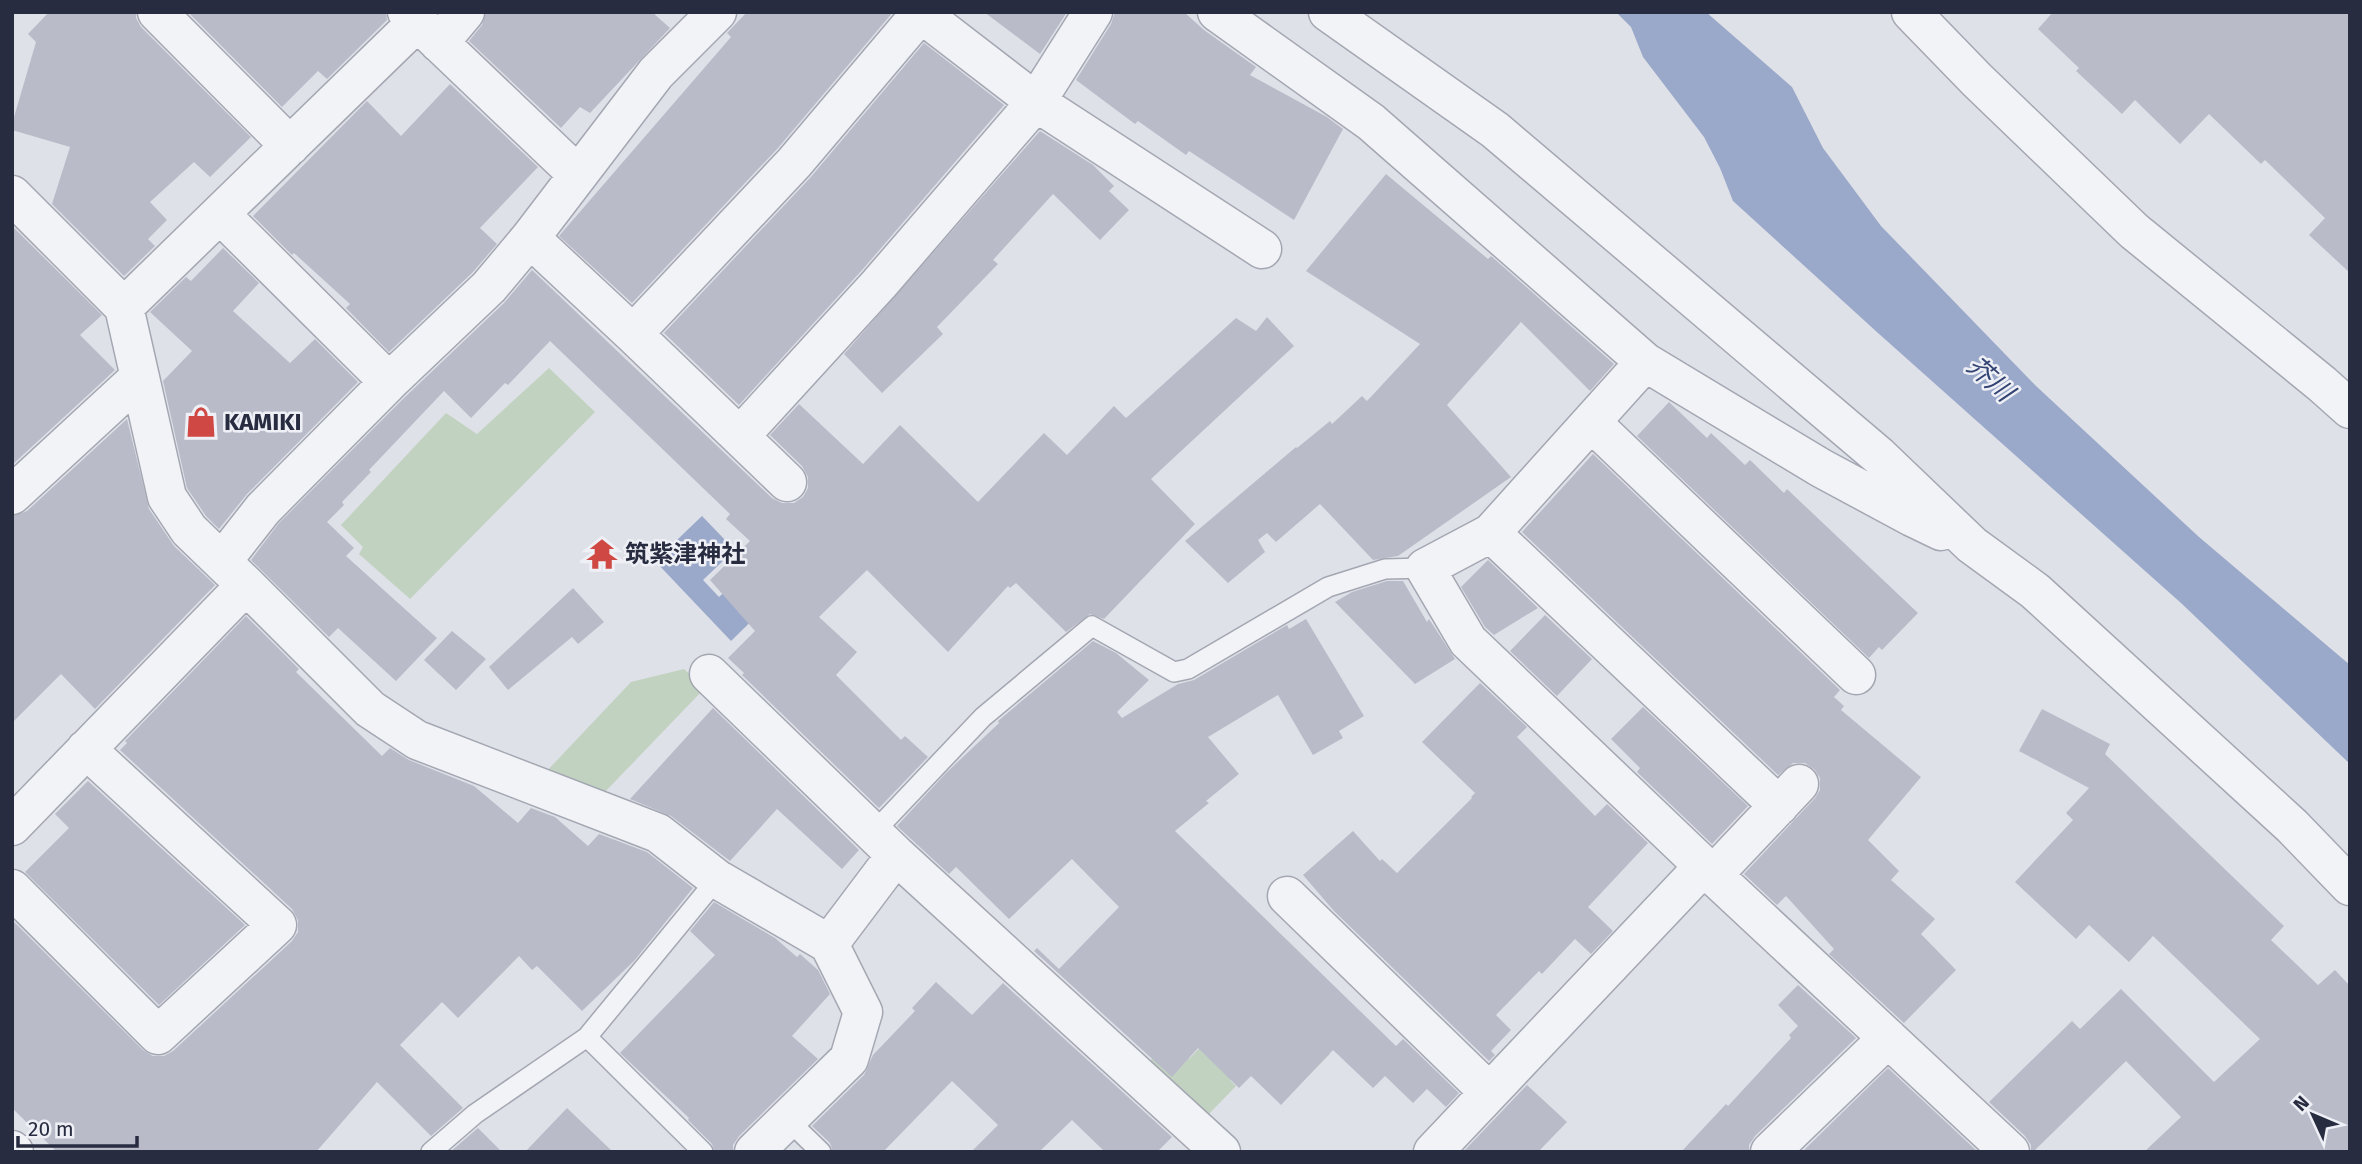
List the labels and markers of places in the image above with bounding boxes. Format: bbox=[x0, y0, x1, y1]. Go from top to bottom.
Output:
shop icon: KAMIKI bbox=[184, 405, 218, 439]
place label: KAMIKI bbox=[224, 408, 301, 436]
temple icon: 筑紫津神社 bbox=[585, 537, 619, 571]
place label: 筑紫津神社 bbox=[625, 540, 745, 568]

